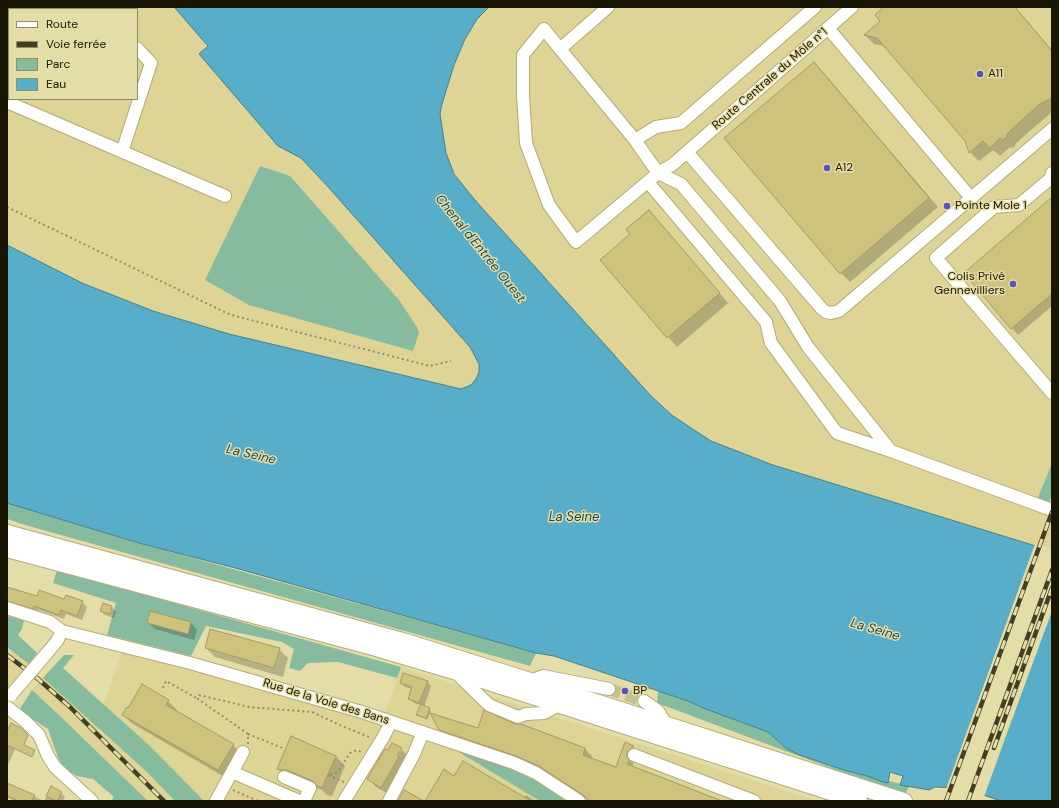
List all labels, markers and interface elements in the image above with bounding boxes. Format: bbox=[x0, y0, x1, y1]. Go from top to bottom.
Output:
legend bbox=[8, 8, 138, 100]
text: Route bbox=[46, 16, 78, 32]
street label: Route Centrale du Môle n°1 bbox=[709, 25, 831, 133]
text: Voie ferrée bbox=[46, 36, 106, 52]
text: Parc bbox=[46, 56, 70, 72]
place label: A11 bbox=[988, 67, 1003, 81]
marker: A11 bbox=[975, 69, 985, 79]
text: Eau bbox=[46, 76, 66, 92]
place label: A12 bbox=[835, 161, 853, 175]
marker: A12 bbox=[822, 163, 832, 173]
water label: Chenal d'Entrée Ouest bbox=[432, 192, 528, 306]
place label: Pointe Mole 1 bbox=[955, 199, 1027, 213]
marker: Pointe Mole 1 bbox=[942, 201, 952, 211]
place label: Colis Privé Gennevilliers bbox=[934, 270, 1005, 298]
marker: Colis Privé Gennevilliers bbox=[1008, 279, 1018, 289]
water label: La Seine bbox=[225, 442, 277, 468]
water label: La Seine bbox=[549, 510, 599, 526]
water label: La Seine bbox=[848, 616, 902, 644]
street label: Rue de la Voie des Bans bbox=[261, 676, 391, 728]
place label: BP bbox=[633, 684, 647, 698]
marker: BP bbox=[620, 686, 630, 696]

